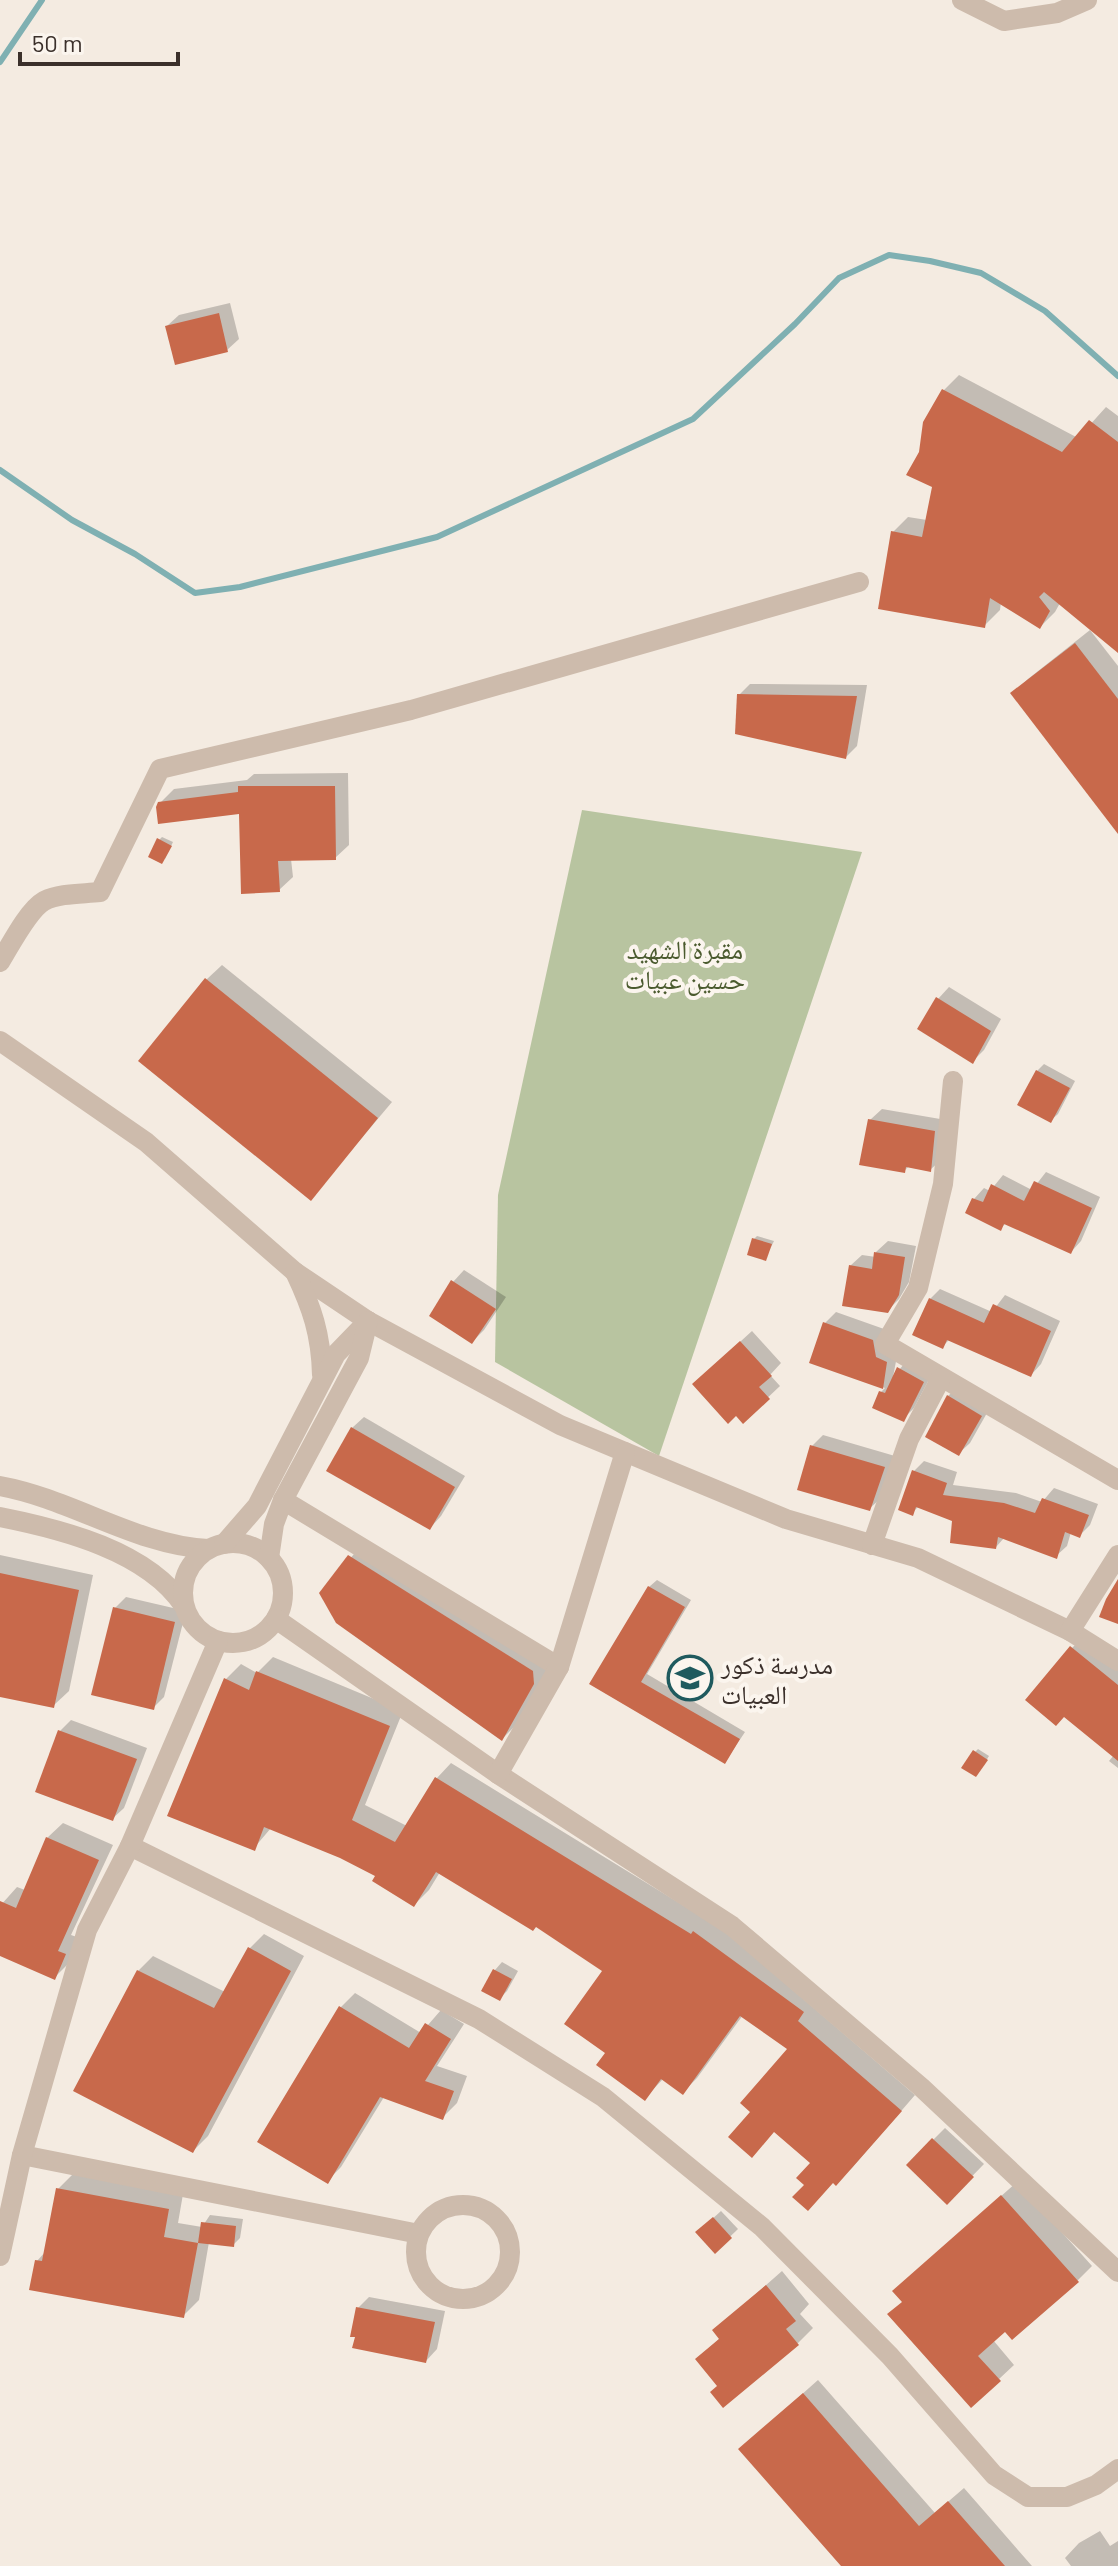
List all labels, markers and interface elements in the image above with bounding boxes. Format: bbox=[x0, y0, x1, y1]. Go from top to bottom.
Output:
scale bar bbox=[20, 16, 178, 66]
text: 50 m bbox=[32, 28, 83, 57]
park label: مقبرة الشهيد حسين عبيات bbox=[625, 933, 745, 996]
place label: مدرسة ذكور العبيات bbox=[720, 1648, 833, 1709]
school or university icon: مدرسة ذكور العبيات bbox=[666, 1654, 714, 1702]

